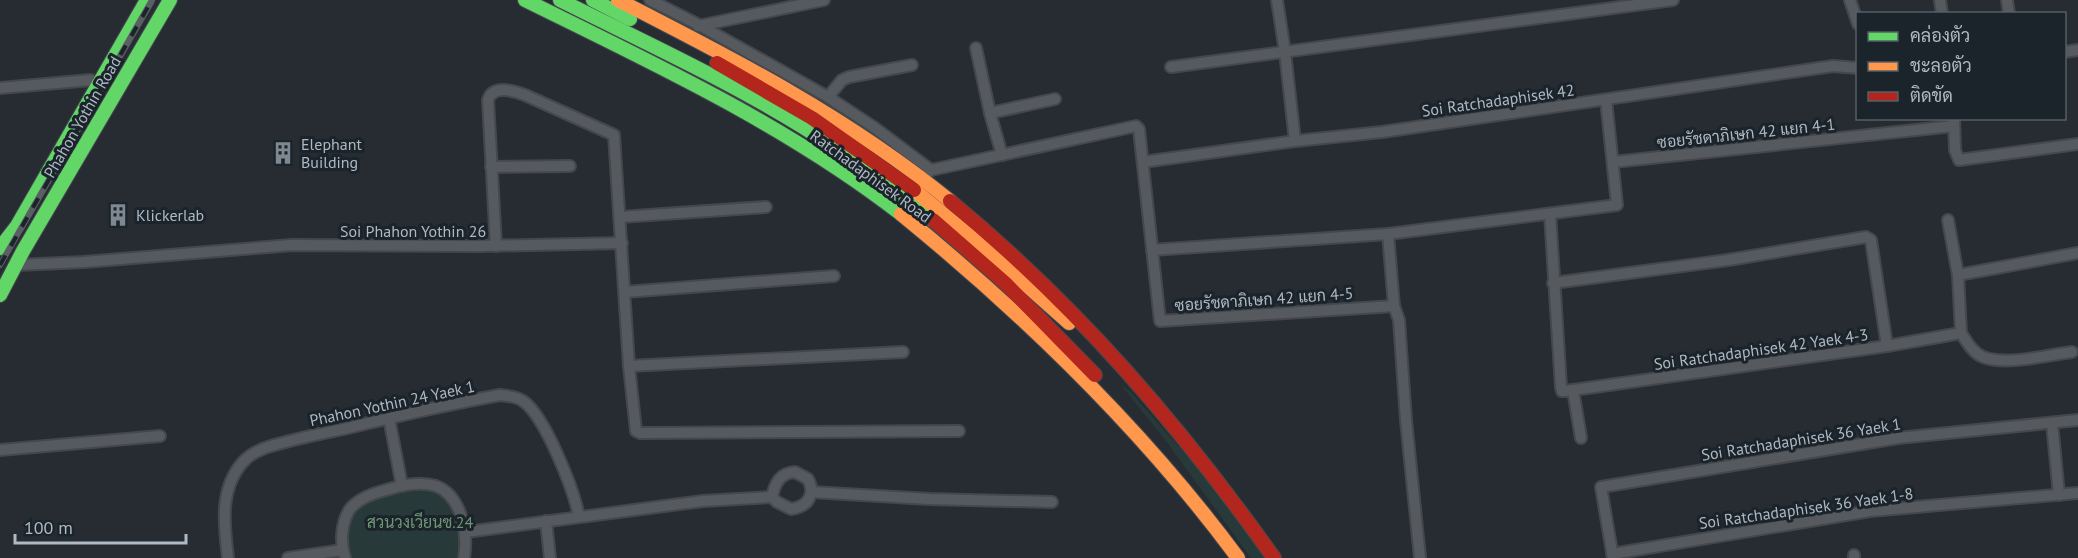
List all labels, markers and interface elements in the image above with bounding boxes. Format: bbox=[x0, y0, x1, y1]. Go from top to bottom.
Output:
legend bbox=[1856, 12, 2066, 120]
text: คล่องตัว bbox=[1910, 24, 1970, 47]
street label: Phahon Yothin Road bbox=[39, 53, 125, 181]
text: ชะลอตัว bbox=[1910, 54, 1972, 77]
street label: Soi Ratchadaphisek 42 bbox=[1420, 79, 1576, 121]
text: ติดขัด bbox=[1910, 84, 1953, 107]
street label: ซอยรัชดาภิเษก 42 แยก 4-1 bbox=[1656, 114, 1836, 152]
street label: Ratchadaphisek Road bbox=[807, 125, 935, 227]
place label: Elephant Building bbox=[301, 134, 362, 172]
building icon: Elephant Building bbox=[270, 140, 296, 166]
building icon: Klickerlab bbox=[105, 202, 131, 228]
place label: Klickerlab bbox=[136, 205, 204, 225]
street label: Soi Phahon Yothin 26 bbox=[340, 221, 486, 241]
street label: ซอยรัชดาภิเษก 42 แยก 4-5 bbox=[1174, 283, 1354, 315]
street label: Soi Ratchadaphisek 42 Yaek 4-3 bbox=[1652, 324, 1870, 374]
street label: Phahon Yothin 24 Yaek 1 bbox=[308, 376, 476, 430]
street label: Soi Ratchadaphisek 36 Yaek 1 bbox=[1700, 413, 1902, 465]
street label: Soi Ratchadaphisek 36 Yaek 1-8 bbox=[1697, 483, 1915, 533]
scale bar bbox=[15, 507, 186, 545]
park label: สวนวงเวียนซ.24 bbox=[367, 511, 473, 532]
text: 100 m bbox=[24, 516, 73, 539]

